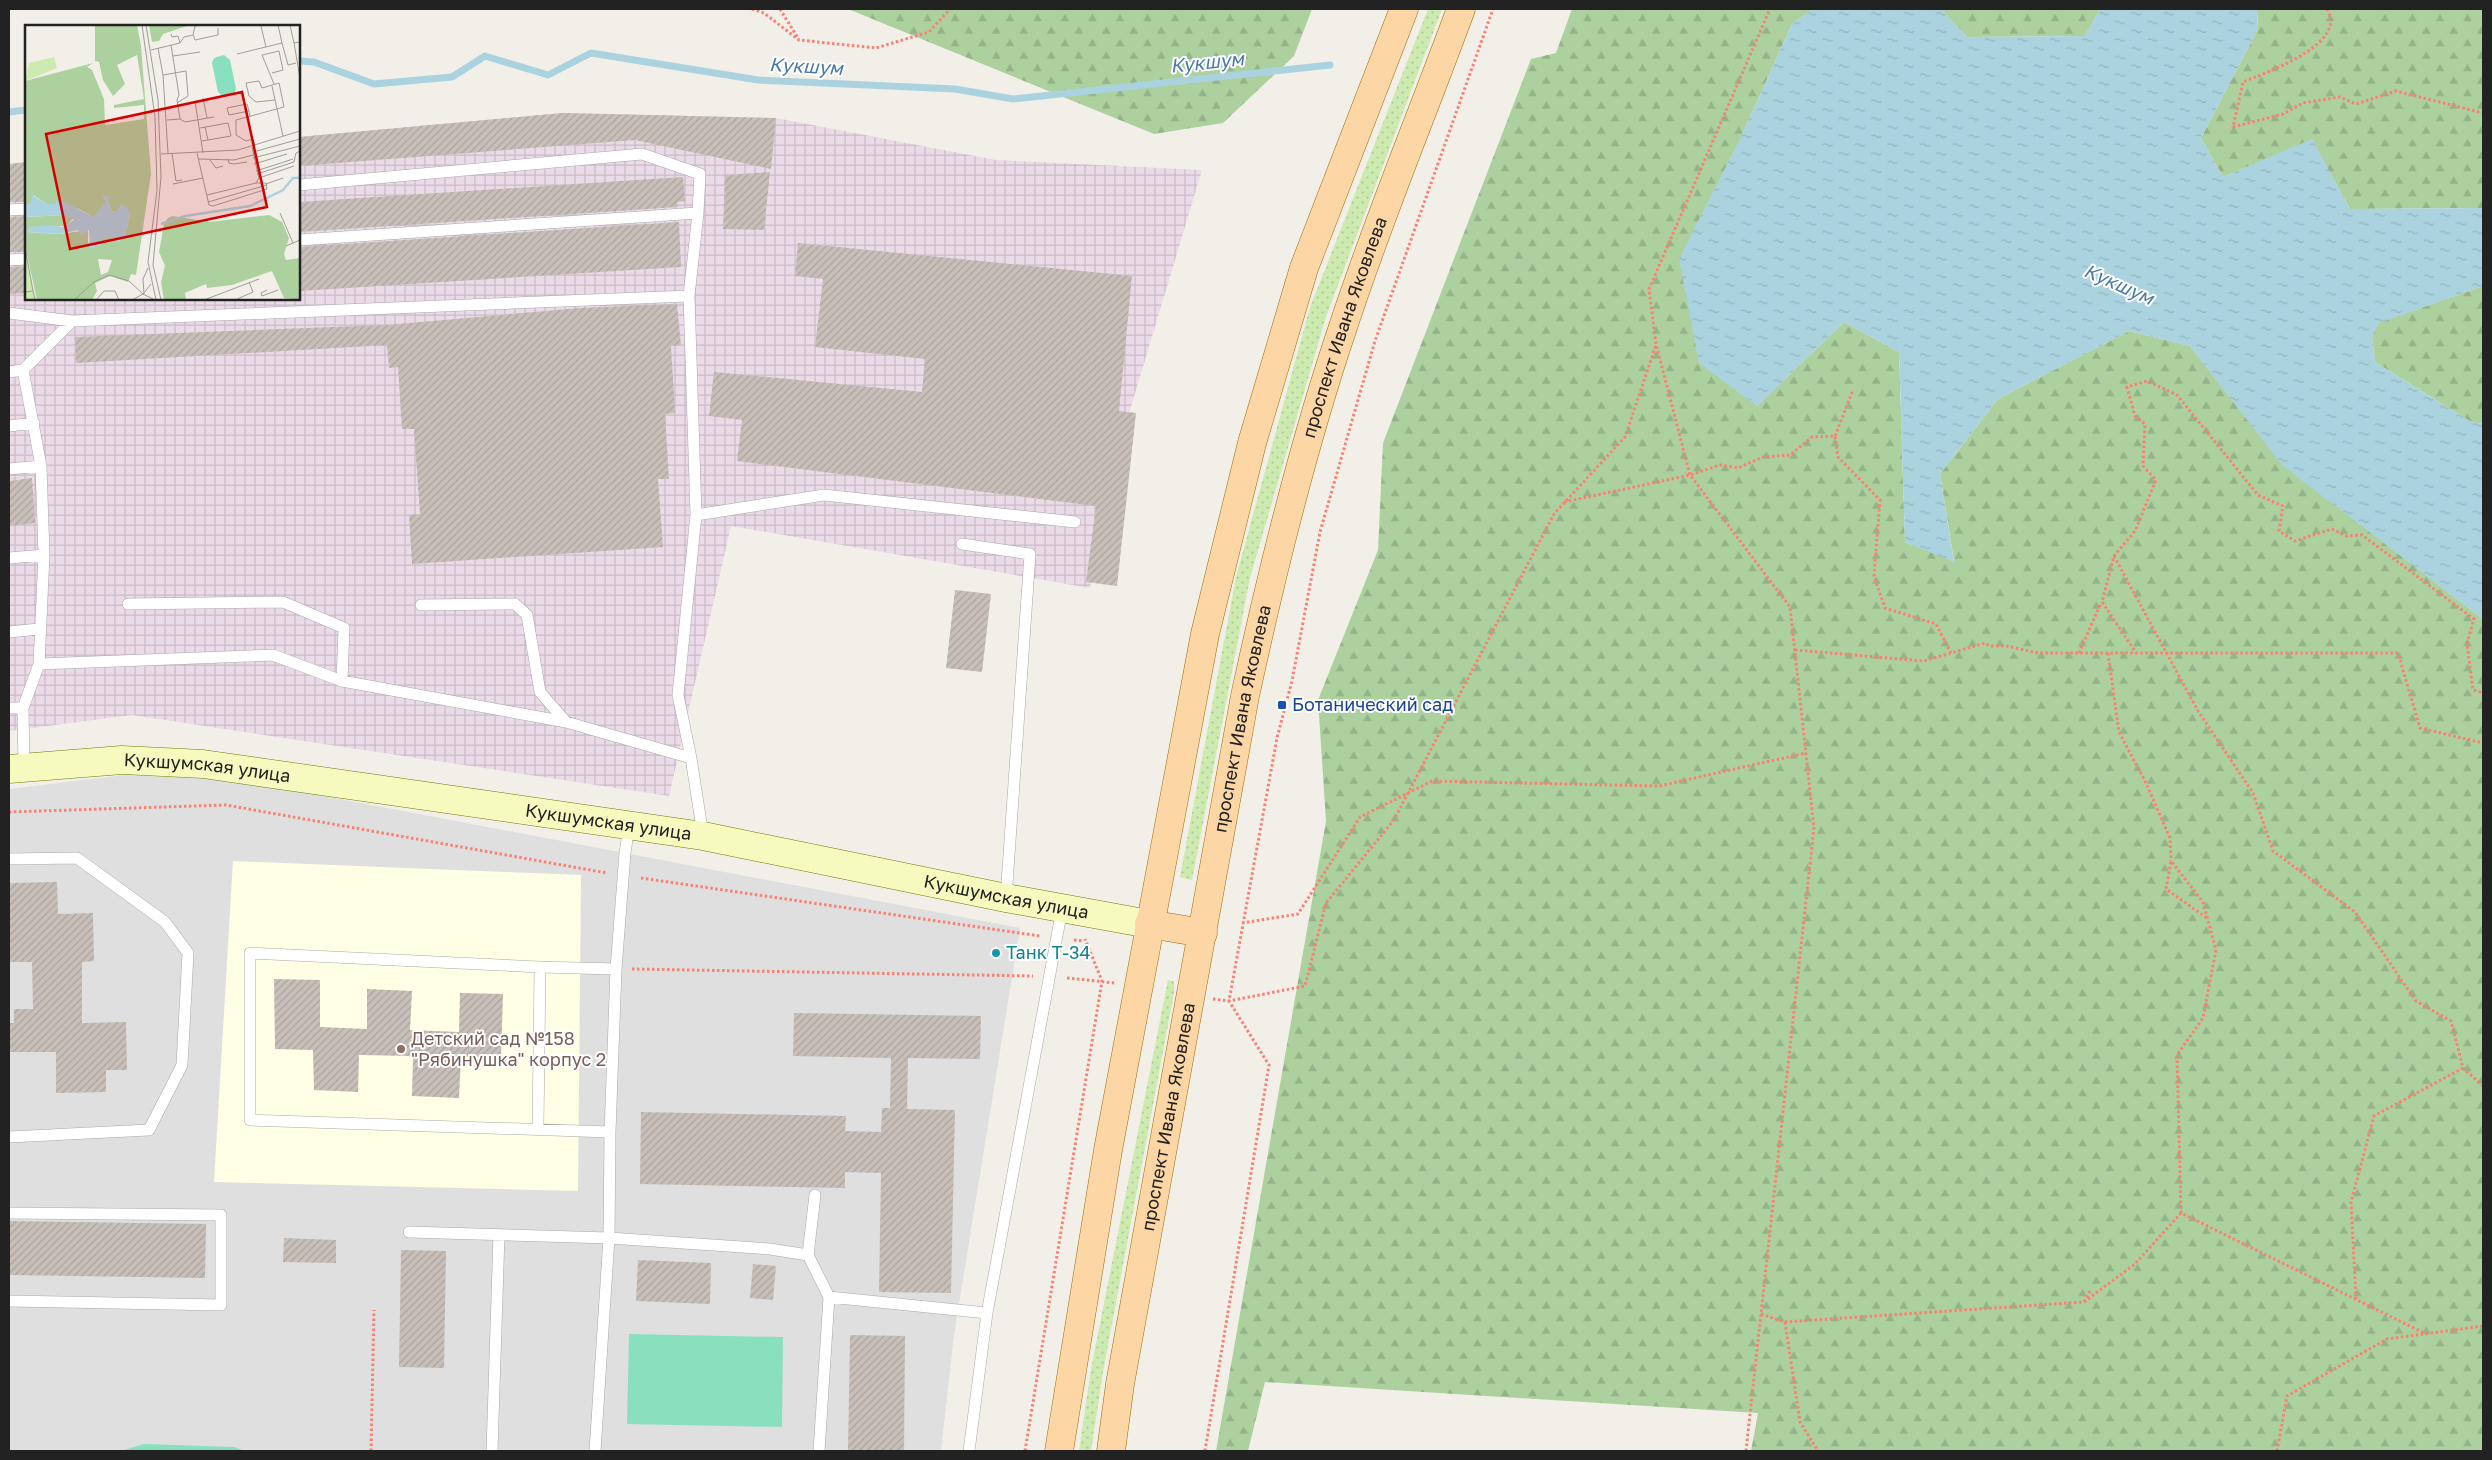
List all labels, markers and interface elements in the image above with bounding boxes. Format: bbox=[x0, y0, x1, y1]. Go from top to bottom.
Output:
inset map bbox=[25, 25, 300, 300]
water label: Кукшум bbox=[1169, 46, 1246, 77]
water label: Кукшум bbox=[769, 52, 845, 79]
street label: проспект Ивана Яковлева bbox=[1297, 213, 1391, 440]
water label: Кукшум bbox=[2081, 258, 2159, 310]
street label: проспект Ивана Яковлева bbox=[1208, 602, 1275, 834]
place label: Ботанический сад bbox=[1292, 693, 1453, 715]
marker: Ботанический сад bbox=[1276, 699, 1288, 711]
street label: Кукшумская улица bbox=[123, 748, 292, 786]
street label: Кукшумская улица bbox=[524, 799, 693, 844]
street label: Кукшумская улица bbox=[922, 869, 1091, 923]
place label: Танк Т-34 bbox=[1006, 941, 1091, 963]
marker: Танк Т-34 bbox=[990, 947, 1002, 959]
street label: проспект Ивана Яковлева bbox=[1136, 1001, 1199, 1233]
place label: Детский сад №158 "Рябинушка" корпус 2 bbox=[411, 1027, 606, 1070]
marker: Детский сад №158 "Рябинушка" корпус 2 bbox=[395, 1043, 407, 1055]

